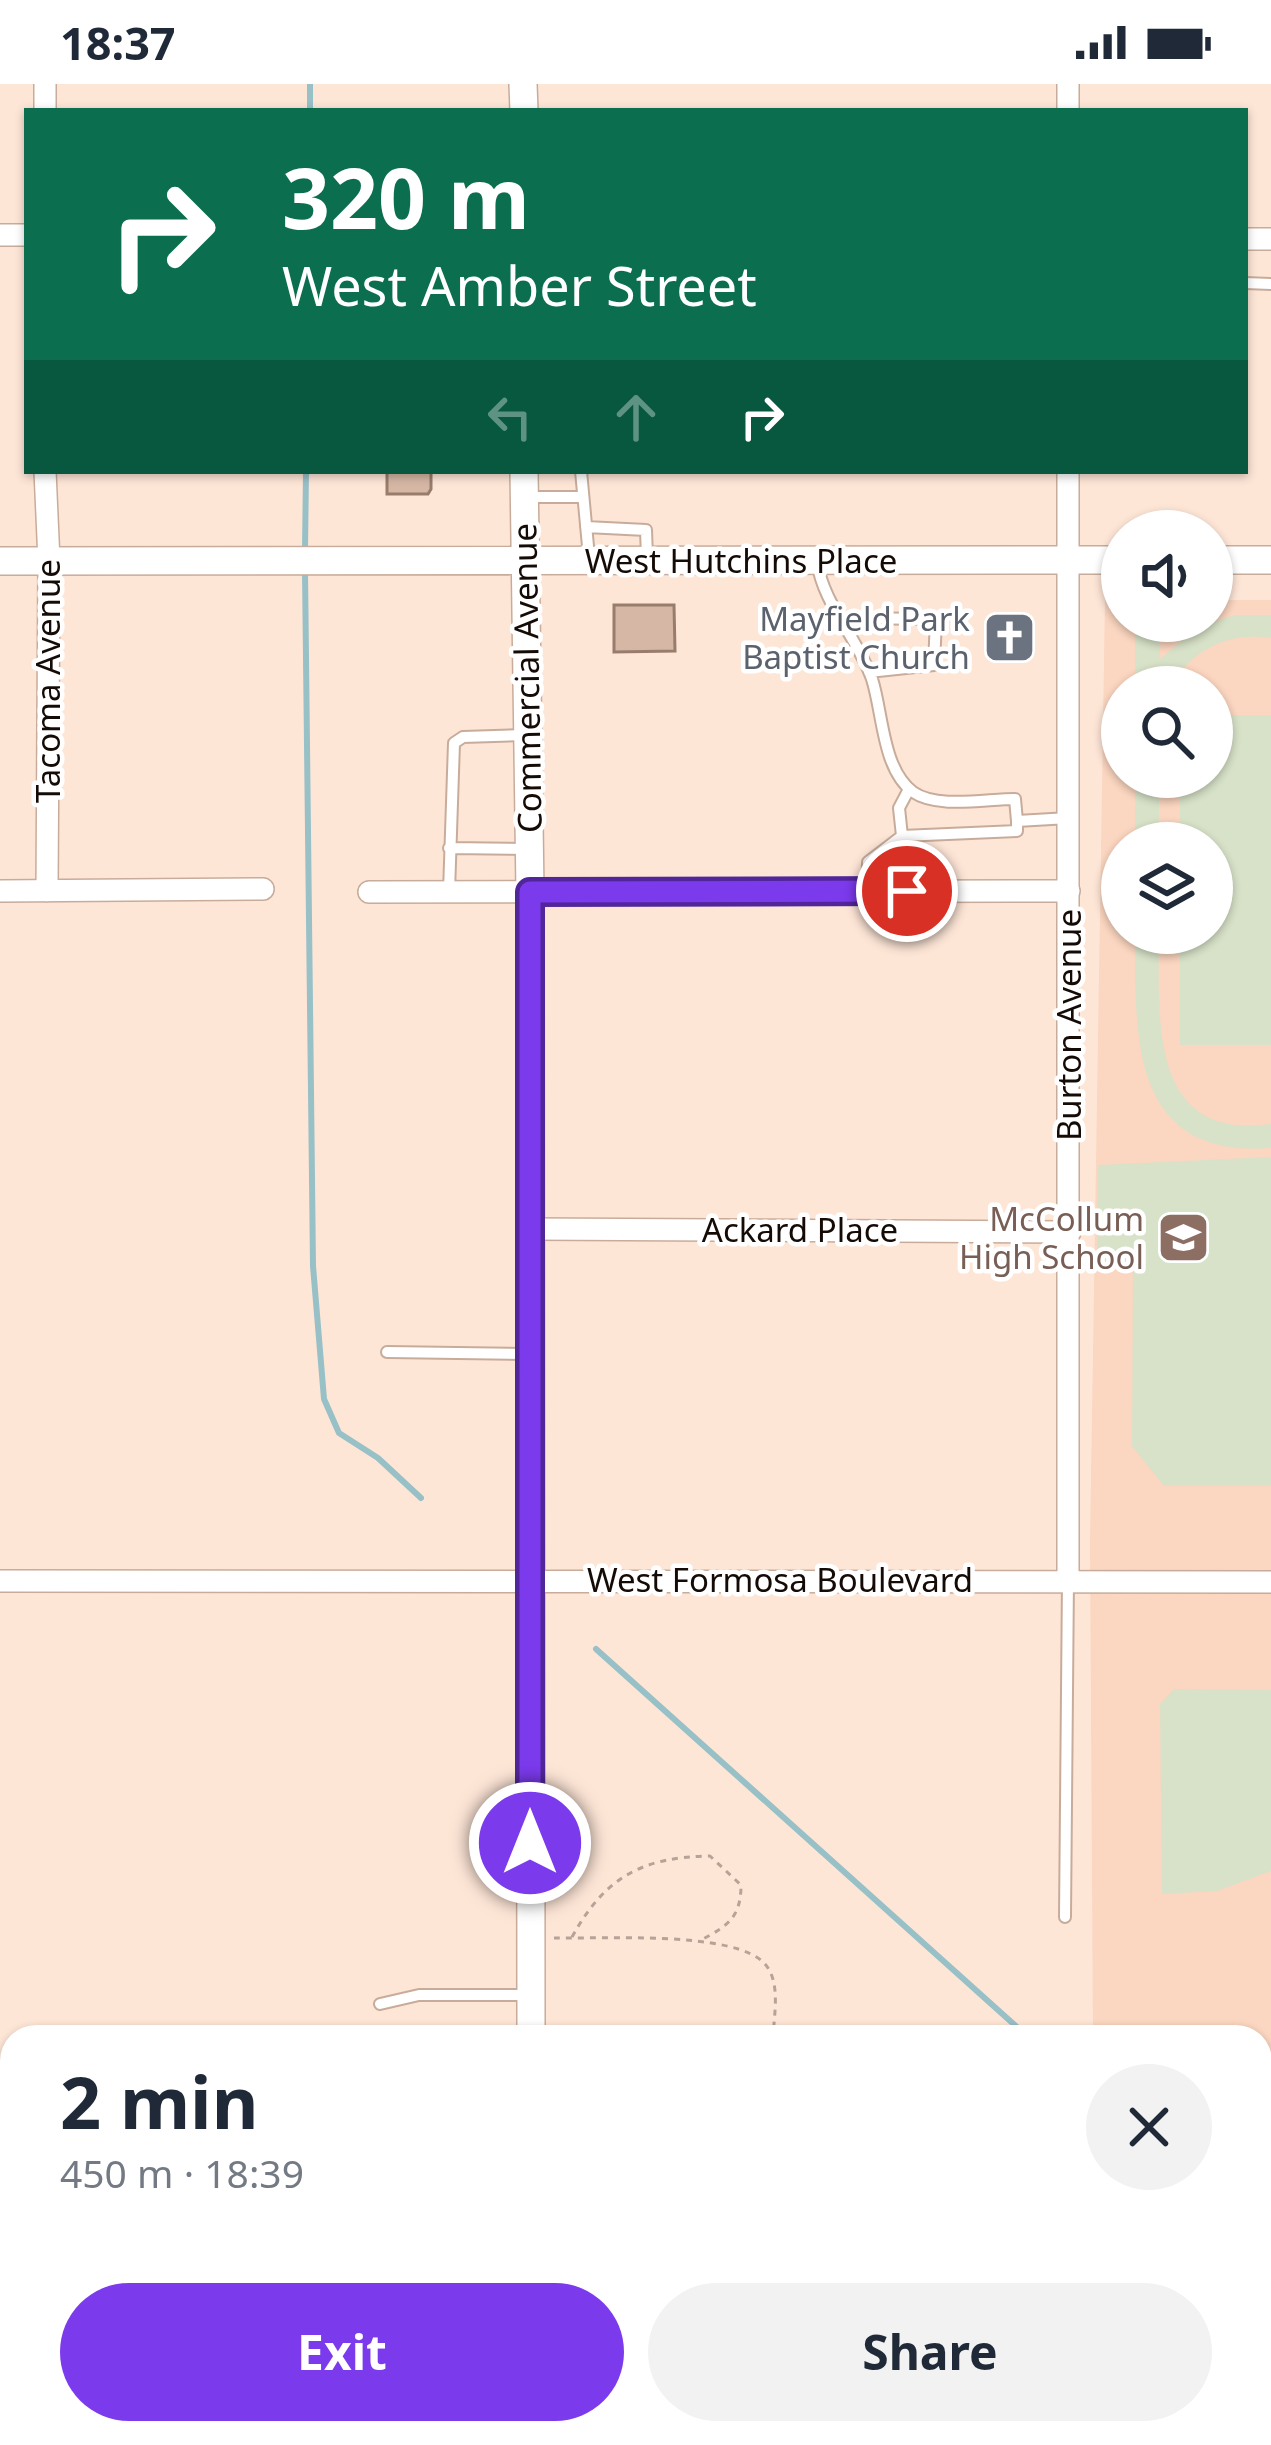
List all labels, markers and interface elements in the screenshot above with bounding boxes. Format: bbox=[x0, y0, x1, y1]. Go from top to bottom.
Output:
text: 18:37 bbox=[60, 12, 176, 73]
text: 320 m bbox=[282, 139, 530, 254]
icon: right bbox=[84, 156, 240, 312]
text: West Amber Street bbox=[282, 248, 757, 322]
icon: left bbox=[477, 384, 543, 450]
icon: ahead bbox=[603, 384, 669, 450]
icon: right bbox=[729, 384, 795, 450]
map controls bbox=[1101, 510, 1233, 954]
button: sound bbox=[1101, 510, 1233, 642]
street label: Commercial Avenue bbox=[501, 523, 552, 833]
street label: West Hutchins Place bbox=[585, 538, 897, 583]
street label: Tacoma Avenue bbox=[25, 559, 70, 803]
place label: Mayfield Park Baptist Church bbox=[742, 596, 970, 679]
church icon: Mayfield Park Baptist Church bbox=[981, 610, 1037, 666]
button: search bbox=[1101, 666, 1233, 798]
button: layers bbox=[1101, 822, 1233, 954]
pin bbox=[856, 840, 958, 942]
icon: arrive bbox=[874, 858, 940, 924]
street label: Burton Avenue bbox=[1046, 909, 1091, 1141]
place label: McCollum High School bbox=[959, 1196, 1144, 1279]
street label: Ackard Place bbox=[702, 1207, 898, 1252]
school or university icon: McCollum High School bbox=[1155, 1210, 1211, 1266]
street label: West Formosa Boulevard bbox=[587, 1557, 973, 1602]
position arrow bbox=[467, 1780, 593, 1906]
text: 2 min bbox=[60, 2052, 258, 2150]
button: close bbox=[1086, 2064, 1212, 2190]
text: 450 m · 18:39 bbox=[60, 2146, 304, 2199]
button: Exit bbox=[60, 2283, 624, 2421]
button: Share bbox=[648, 2283, 1212, 2421]

